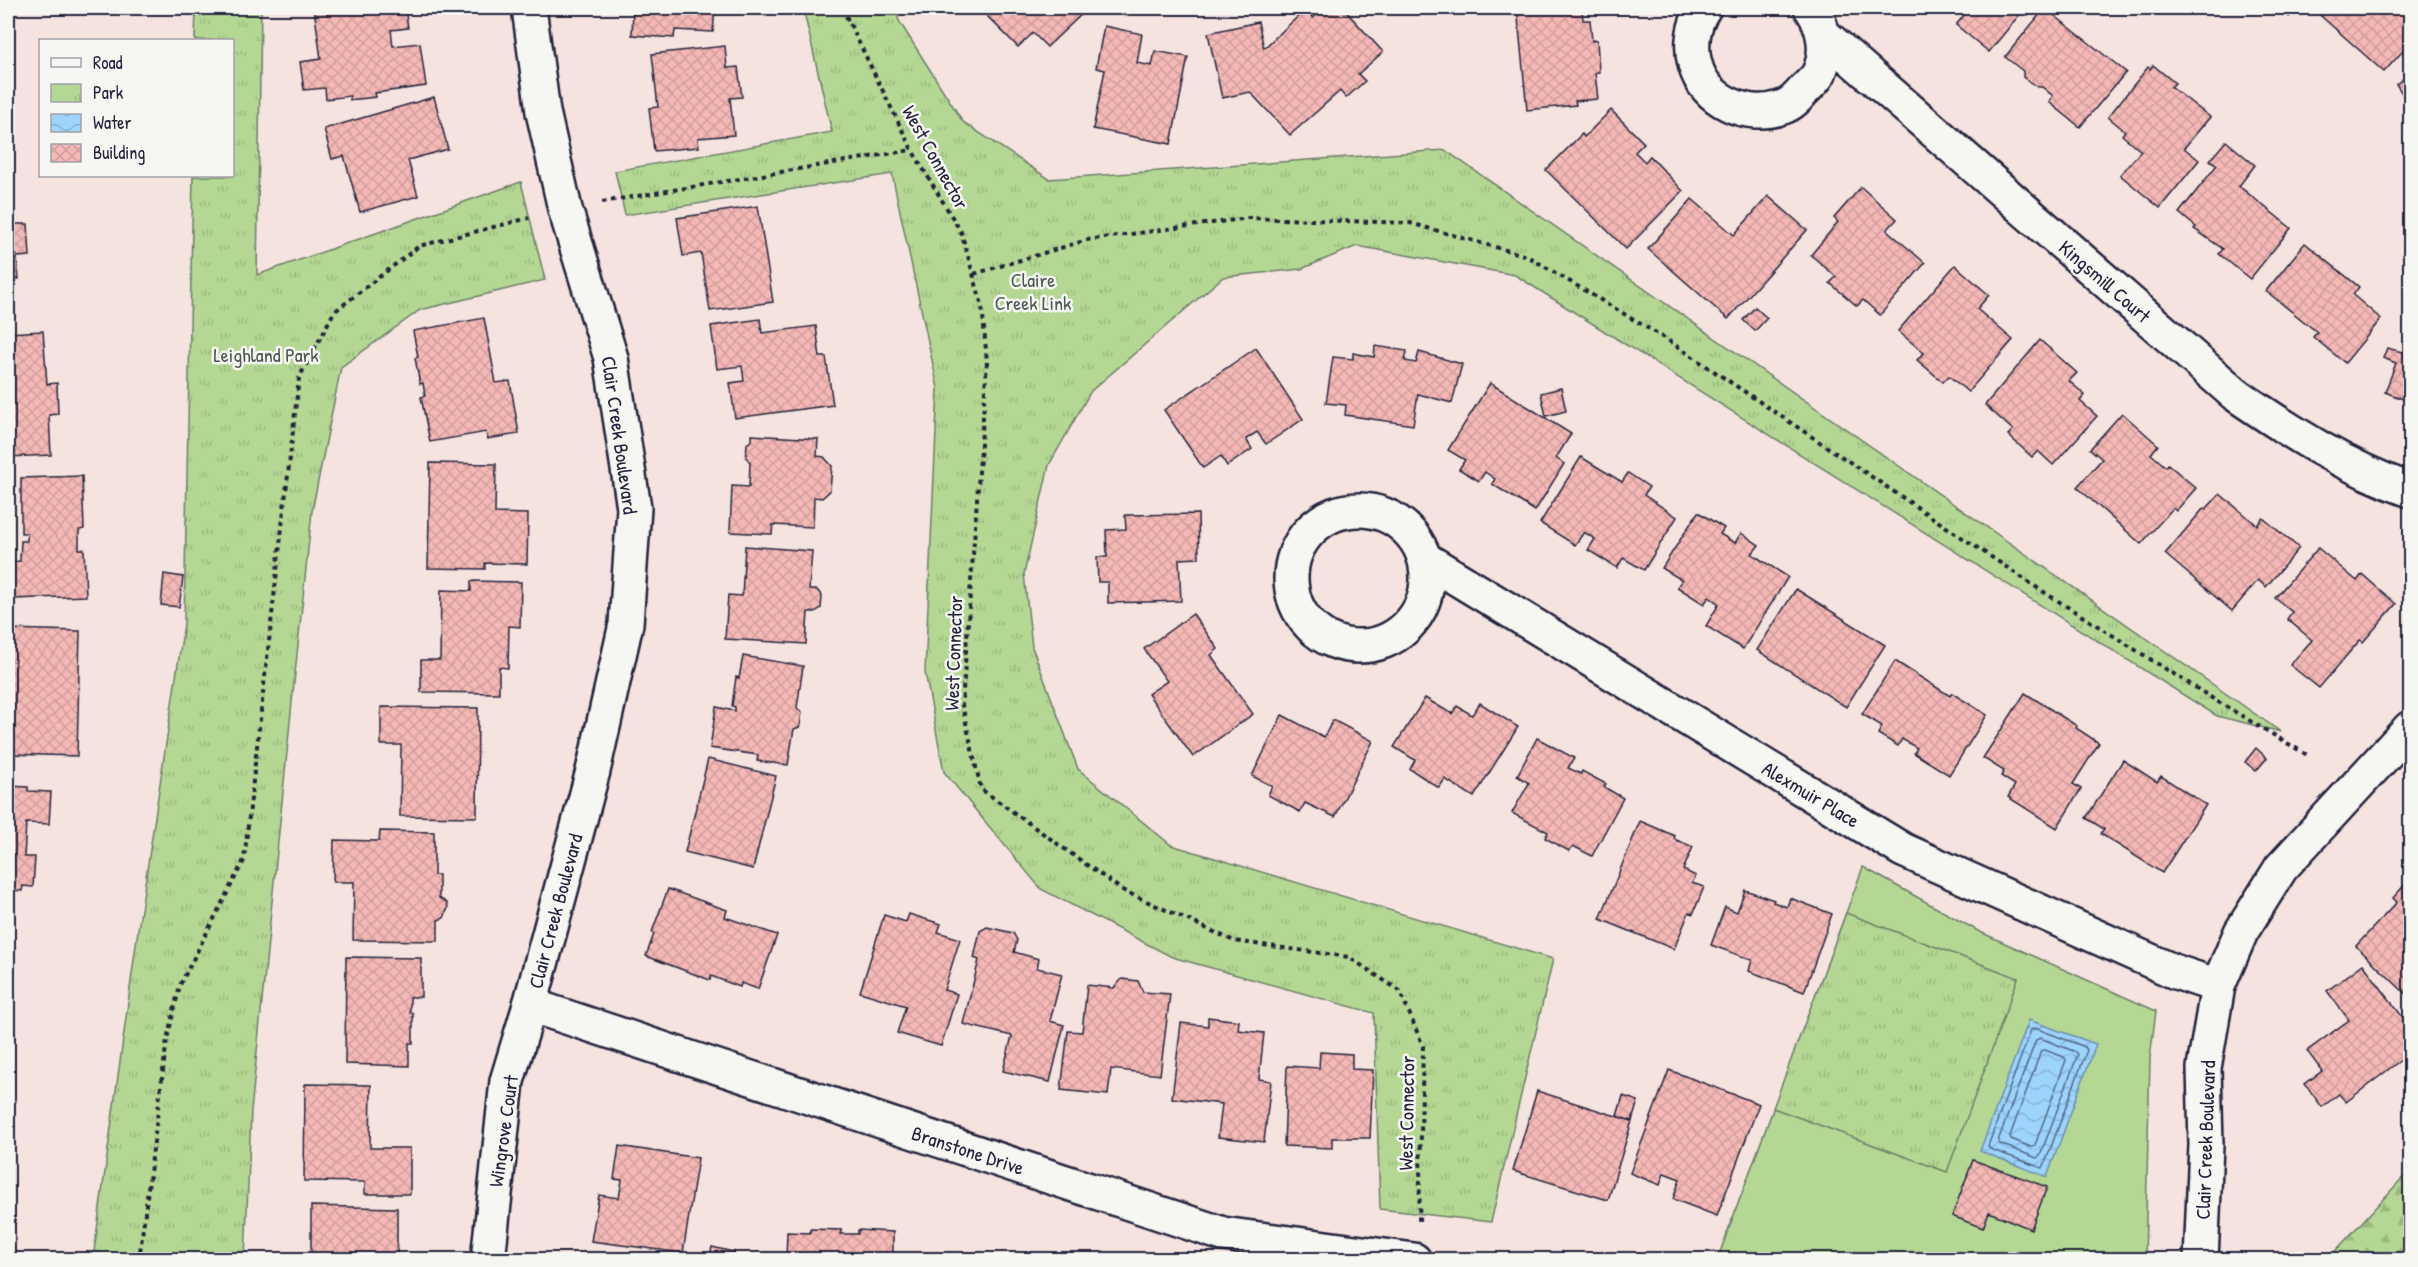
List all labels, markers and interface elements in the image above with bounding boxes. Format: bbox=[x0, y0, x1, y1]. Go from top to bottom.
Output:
legend bbox=[39, 39, 234, 177]
text: Road bbox=[93, 50, 123, 75]
text: Park bbox=[93, 80, 124, 105]
street label: West Connector bbox=[896, 100, 976, 214]
text: Water bbox=[93, 110, 131, 135]
text: Building bbox=[93, 140, 145, 165]
street label: Kingsmill Court bbox=[2053, 234, 2158, 329]
park label: Claire Creek Link bbox=[995, 266, 1071, 316]
park label: Leighland Park bbox=[213, 341, 319, 368]
street label: Clair Creek Boulevard bbox=[596, 354, 644, 516]
street label: West Connector bbox=[938, 595, 969, 711]
street label: Alexmuir Place bbox=[1757, 754, 1865, 834]
street label: Clair Creek Boulevard bbox=[521, 830, 589, 991]
street label: West Connector bbox=[1391, 1055, 1421, 1171]
street label: Clair Creek Boulevard bbox=[2189, 1060, 2221, 1220]
street label: Wingrove Court bbox=[482, 1072, 524, 1189]
street label: Branstone Drive bbox=[908, 1119, 1028, 1181]

